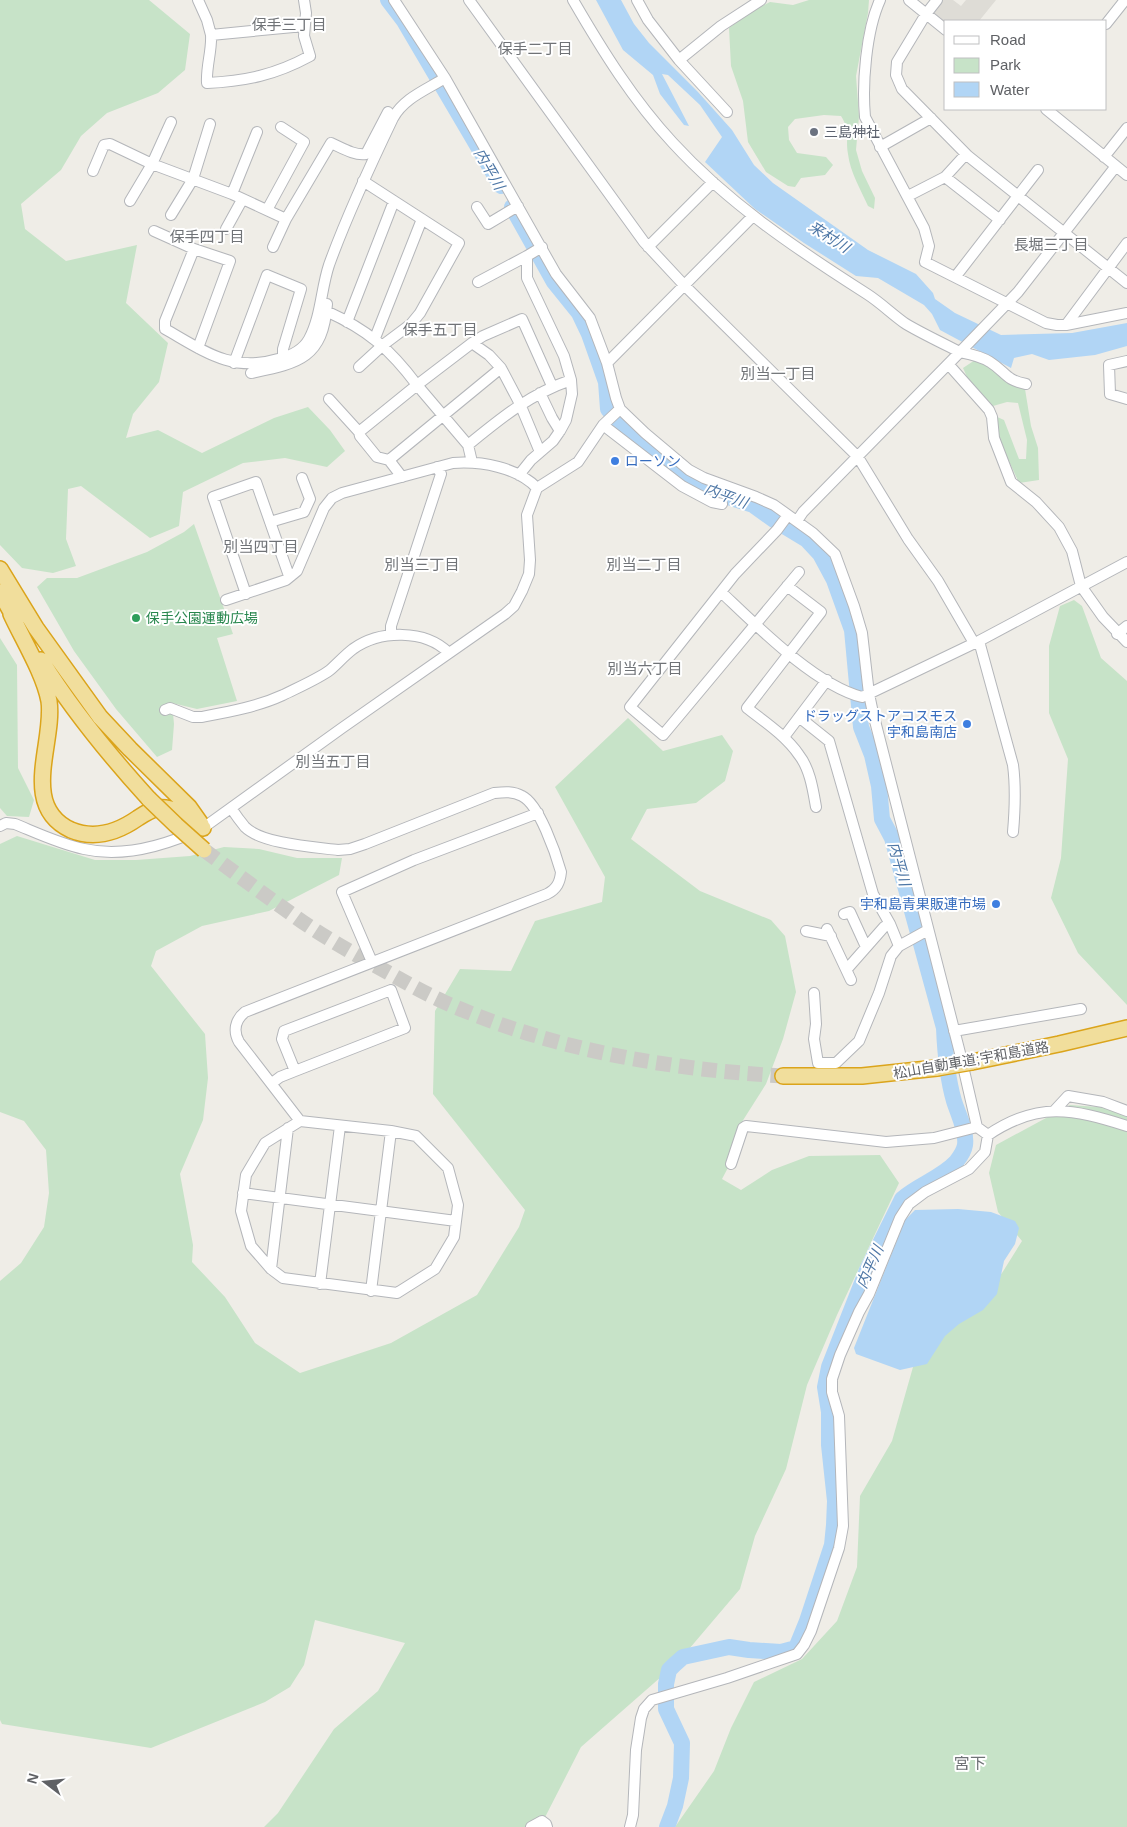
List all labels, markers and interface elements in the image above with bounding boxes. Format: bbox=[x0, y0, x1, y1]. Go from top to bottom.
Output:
district label: 保手三丁目 bbox=[251, 16, 327, 33]
legend bbox=[944, 20, 1107, 110]
text: Road bbox=[990, 31, 1026, 48]
district label: 保手二丁目 bbox=[497, 40, 573, 57]
text: Park bbox=[990, 56, 1021, 73]
text: Water bbox=[990, 81, 1029, 98]
place label: 三島神社 bbox=[824, 124, 880, 140]
marker: 三島神社 bbox=[808, 126, 820, 138]
water label: 内平川 bbox=[471, 145, 509, 194]
water label: 来村川 bbox=[806, 217, 855, 257]
district label: 保手四丁目 bbox=[169, 228, 245, 245]
district label: 長堀三丁目 bbox=[1013, 236, 1089, 253]
district label: 保手五丁目 bbox=[402, 321, 478, 338]
district label: 別当一丁目 bbox=[740, 365, 816, 382]
place label: ローソン bbox=[625, 453, 681, 469]
marker: ローソン bbox=[609, 455, 621, 467]
water label: 内平川 bbox=[702, 480, 752, 512]
district label: 別当四丁目 bbox=[223, 538, 299, 555]
district label: 別当三丁目 bbox=[384, 556, 460, 573]
district label: 別当二丁目 bbox=[606, 556, 682, 573]
place label: 保手公園運動広場 bbox=[146, 610, 258, 626]
marker: 保手公園運動広場 bbox=[130, 612, 142, 624]
district label: 別当六丁目 bbox=[607, 660, 683, 677]
place label: ドラッグストアコスモス 宇和島南店 bbox=[803, 708, 957, 740]
marker: ドラッグストアコスモス 宇和島南店 bbox=[961, 718, 973, 730]
district label: 別当五丁目 bbox=[295, 753, 371, 770]
water label: 内平川 bbox=[885, 840, 914, 890]
place label: 宇和島青果販連市場 bbox=[860, 896, 986, 912]
marker: 宇和島青果販連市場 bbox=[990, 898, 1002, 910]
street label: 松山自動車道;宇和島道路 bbox=[892, 1038, 1050, 1082]
water label: 内平川 bbox=[853, 1241, 887, 1291]
district label: 宮下 bbox=[954, 1755, 986, 1772]
north arrow bbox=[20, 1757, 70, 1807]
text: N bbox=[23, 1771, 42, 1785]

